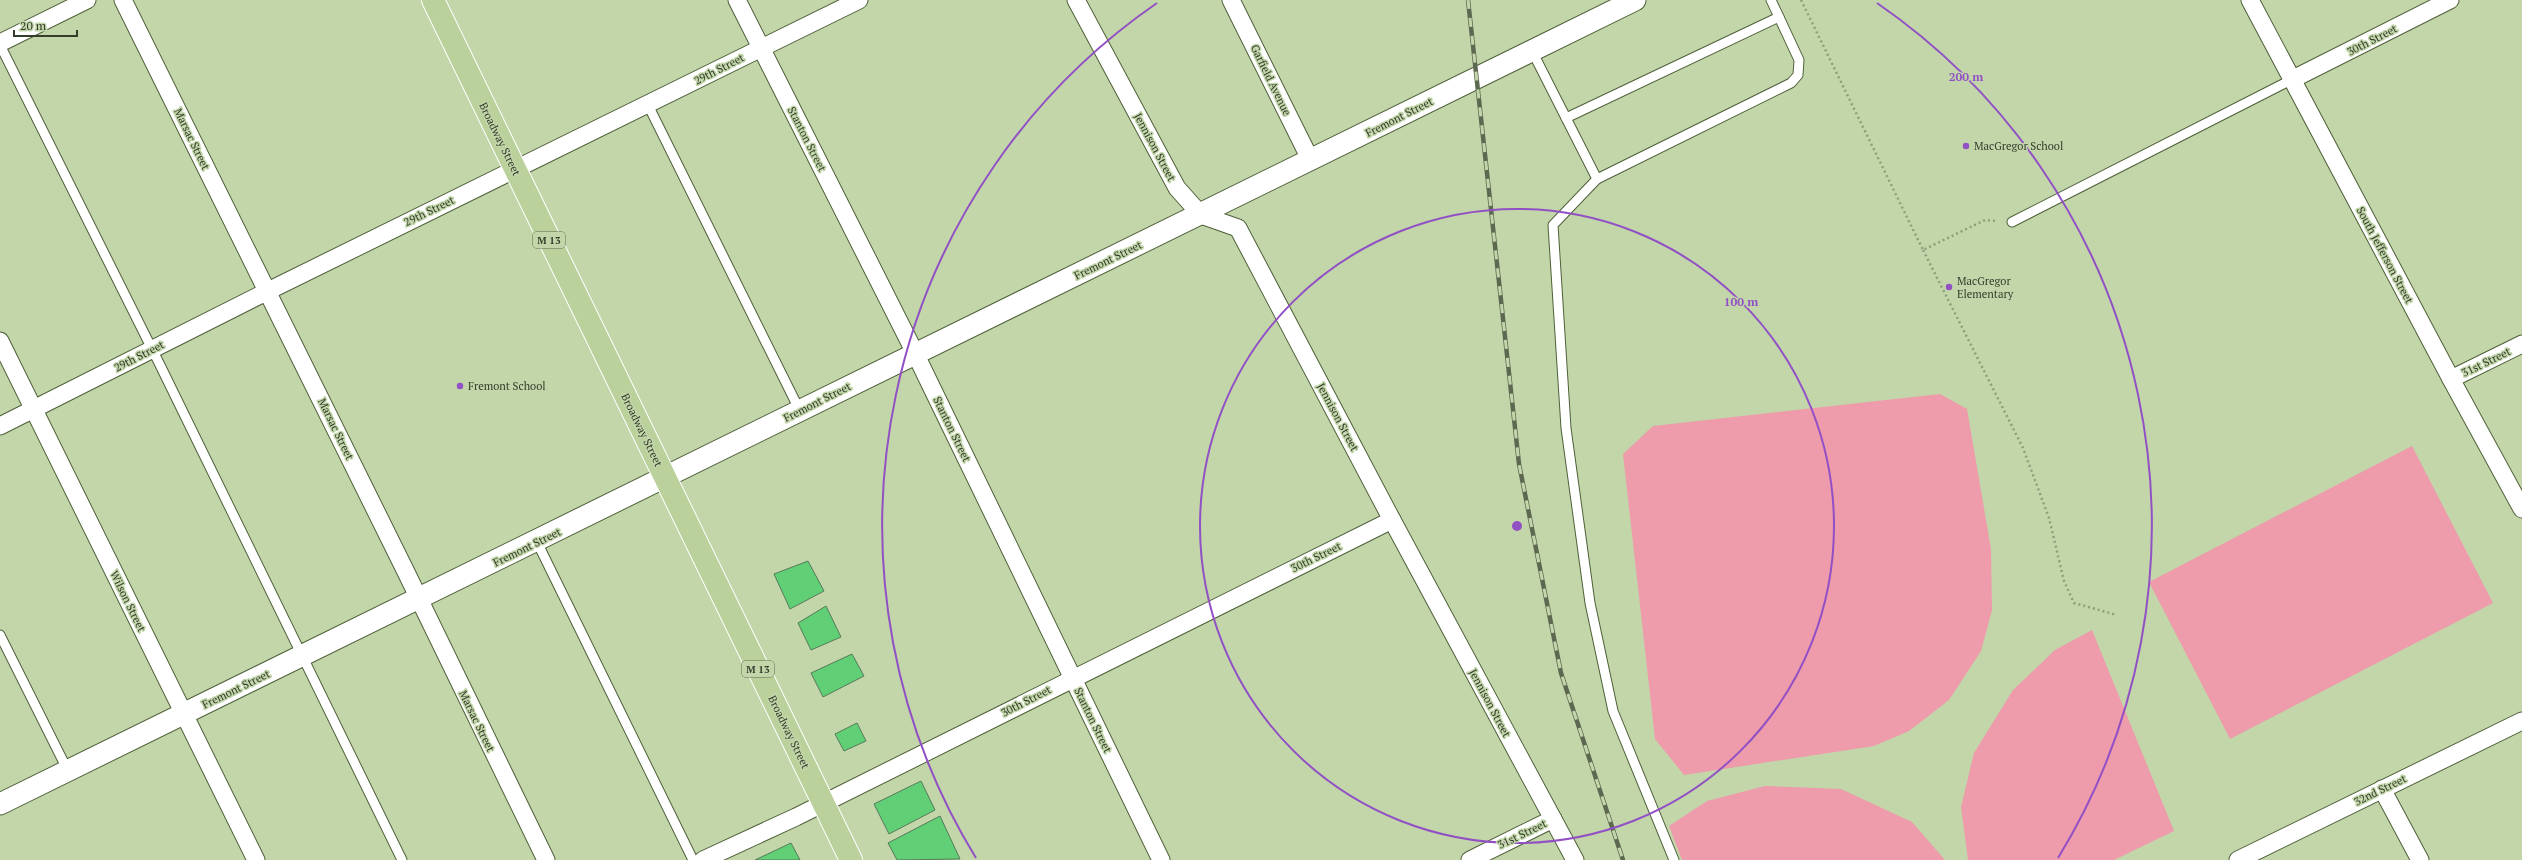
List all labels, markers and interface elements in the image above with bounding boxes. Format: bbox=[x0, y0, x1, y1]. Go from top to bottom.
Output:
scale bar bbox=[14, 12, 77, 38]
text: 20 m bbox=[20, 18, 47, 33]
street label: 30th Street bbox=[2345, 21, 2399, 59]
street label: Garfield Avenue bbox=[1248, 42, 1294, 118]
street label: 29th Street bbox=[692, 50, 746, 88]
text: 200 m bbox=[1949, 69, 1983, 84]
street label: Fremont Street bbox=[1363, 94, 1435, 140]
street label: Broadway Street bbox=[476, 100, 524, 178]
street label: Stanton Street bbox=[785, 104, 829, 174]
street label: Marsac Street bbox=[171, 106, 213, 172]
street label: Jennison Street bbox=[1131, 111, 1179, 183]
place label: MacGregor School bbox=[1974, 139, 2063, 153]
marker: MacGregor School bbox=[1961, 141, 1971, 151]
street label: 29th Street bbox=[402, 193, 456, 229]
street label: South Jefferson Street bbox=[2354, 204, 2416, 306]
road number: M 13 bbox=[533, 232, 565, 248]
street label: Fremont Street bbox=[1072, 237, 1144, 283]
place label: MacGregor Elementary bbox=[1957, 274, 2014, 301]
marker: MacGregor Elementary bbox=[1944, 282, 1954, 292]
text: 100 m bbox=[1724, 294, 1758, 309]
street label: 29th Street bbox=[112, 337, 166, 375]
street label: 31st Street bbox=[2459, 344, 2513, 380]
place label: Fremont School bbox=[468, 379, 546, 393]
street label: Fremont Street bbox=[781, 379, 853, 425]
marker: Fremont School bbox=[455, 381, 465, 391]
street label: Jennison Street bbox=[1314, 381, 1362, 453]
street label: Broadway Street bbox=[618, 391, 666, 469]
street label: Stanton Street bbox=[930, 394, 974, 464]
street label: Marsac Street bbox=[315, 396, 357, 462]
centre of rings bbox=[1510, 519, 1524, 533]
street label: Fremont Street bbox=[491, 524, 563, 570]
street label: 30th Street bbox=[1289, 539, 1343, 575]
street label: Wilson Street bbox=[107, 568, 149, 634]
road number: M 13 bbox=[742, 661, 774, 677]
street label: Fremont Street bbox=[200, 666, 272, 712]
street label: Jennison Street bbox=[1466, 667, 1514, 739]
street label: 30th Street bbox=[999, 682, 1053, 720]
street label: Stanton Street bbox=[1071, 685, 1115, 755]
street label: Marsac Street bbox=[456, 688, 498, 754]
street label: Broadway Street bbox=[765, 693, 813, 771]
street label: 32nd Street bbox=[2352, 771, 2408, 809]
street label: 31st Street bbox=[1495, 816, 1549, 852]

